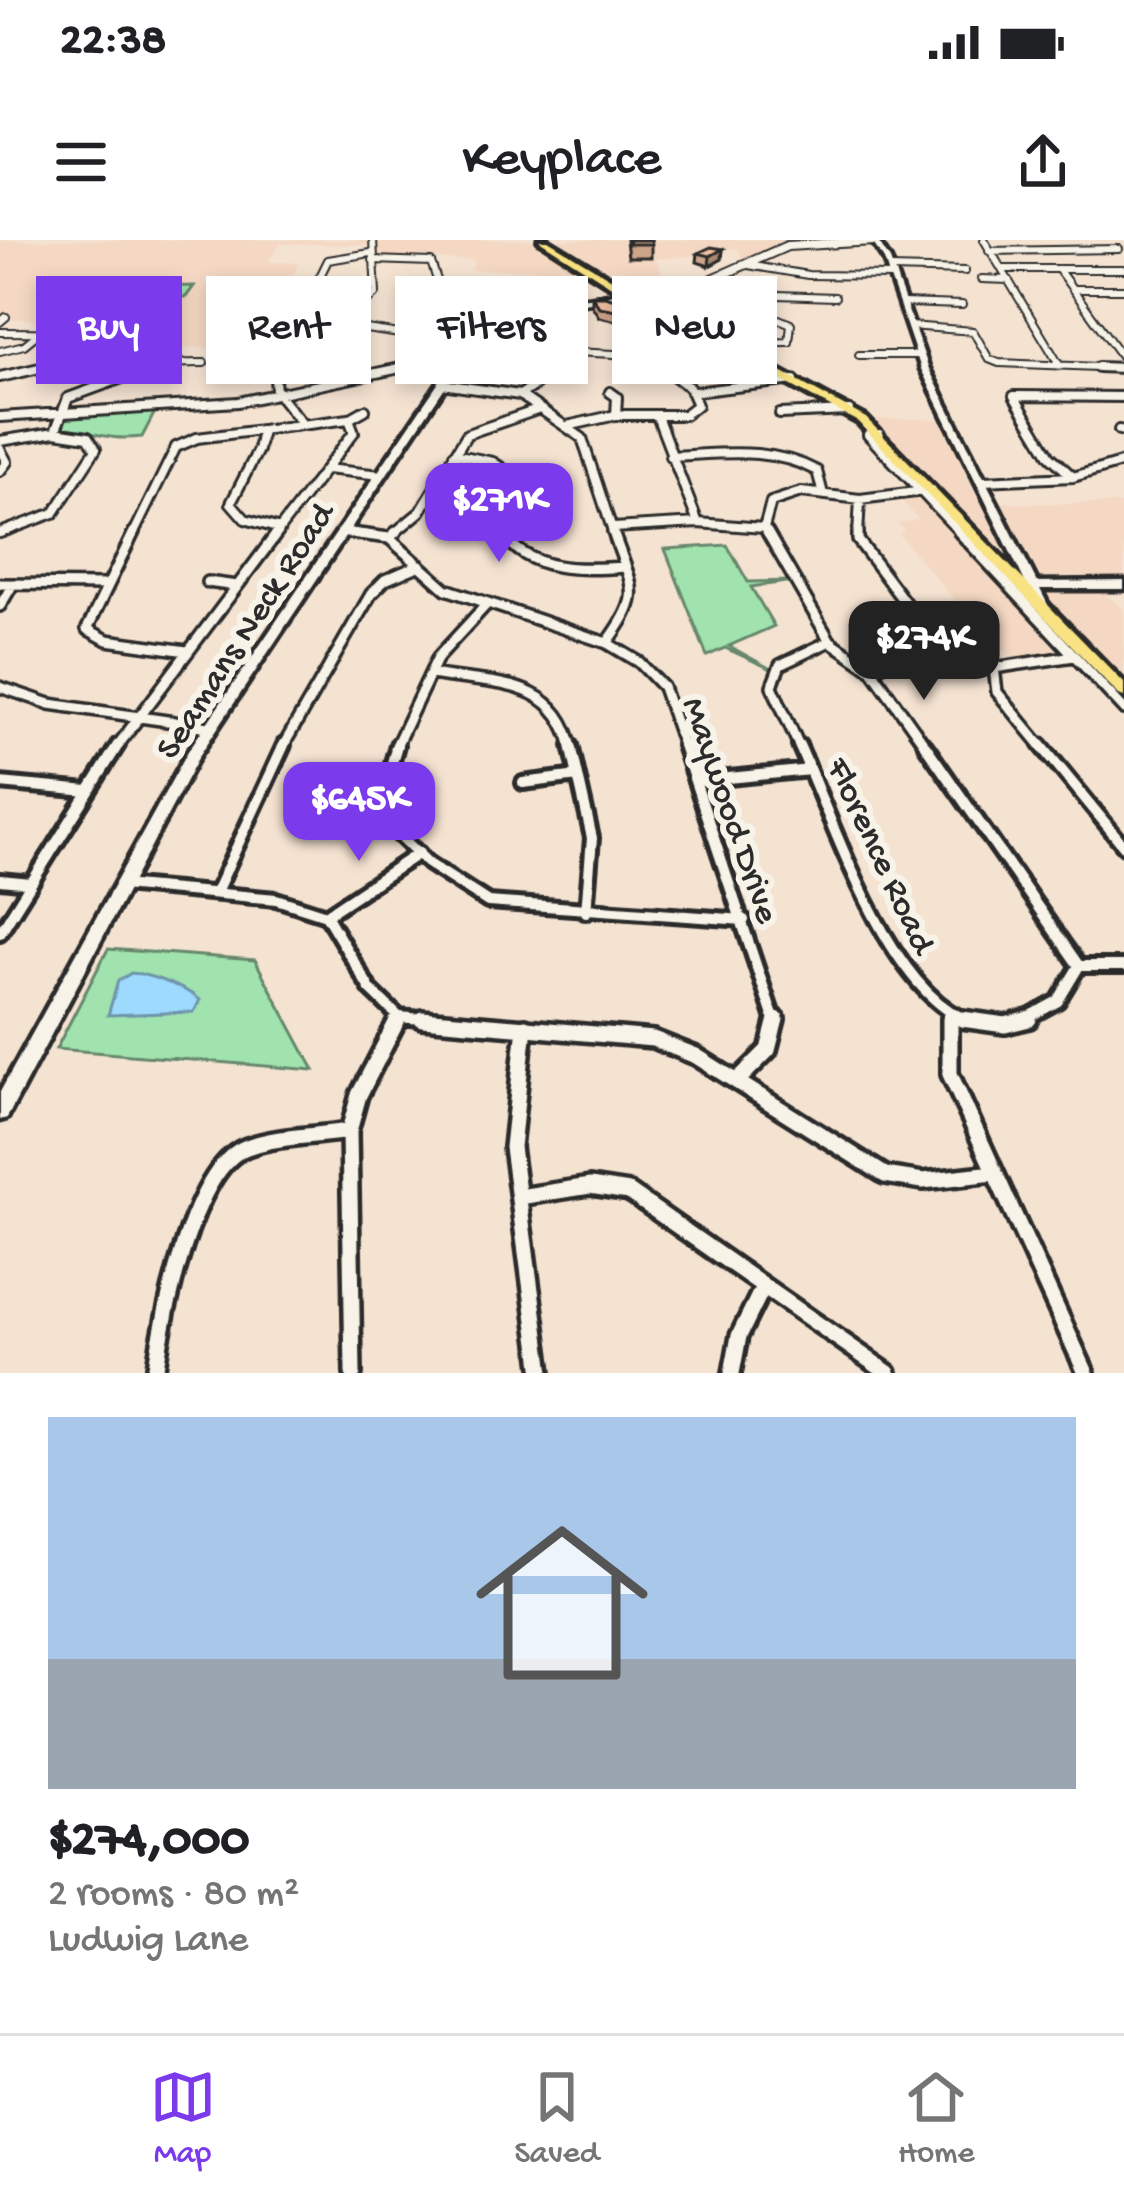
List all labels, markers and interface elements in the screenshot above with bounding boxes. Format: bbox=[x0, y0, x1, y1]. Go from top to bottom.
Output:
text: 22:38 bbox=[60, 16, 166, 69]
icon: menu bbox=[48, 129, 114, 195]
icon: share bbox=[1010, 129, 1076, 195]
text: Keyplace bbox=[463, 130, 661, 194]
chip: Buy bbox=[36, 276, 182, 384]
chip: Rent bbox=[206, 276, 371, 384]
chip: Filters bbox=[395, 276, 588, 384]
chip: New bbox=[612, 276, 777, 384]
pin: $271K bbox=[415, 463, 583, 565]
text: $271K bbox=[452, 479, 546, 525]
street label: Seamans Neck Road bbox=[148, 494, 348, 769]
pin: $274K bbox=[840, 601, 1008, 703]
text: $274K bbox=[876, 617, 972, 663]
street label: Maywood Drive bbox=[669, 693, 787, 930]
street label: Florence Road bbox=[814, 751, 944, 964]
pin: $645K bbox=[275, 762, 443, 864]
text: $645K bbox=[310, 778, 408, 824]
icon: home bbox=[454, 1495, 670, 1711]
text: $274,000 bbox=[48, 1813, 249, 1873]
text: 2 rooms · 80 m² bbox=[48, 1873, 299, 1919]
text: Ludwig Lane bbox=[48, 1919, 248, 1965]
tab: Map bbox=[150, 2064, 216, 2174]
tab: Saved bbox=[515, 2064, 599, 2174]
tab: Home bbox=[898, 2064, 974, 2174]

